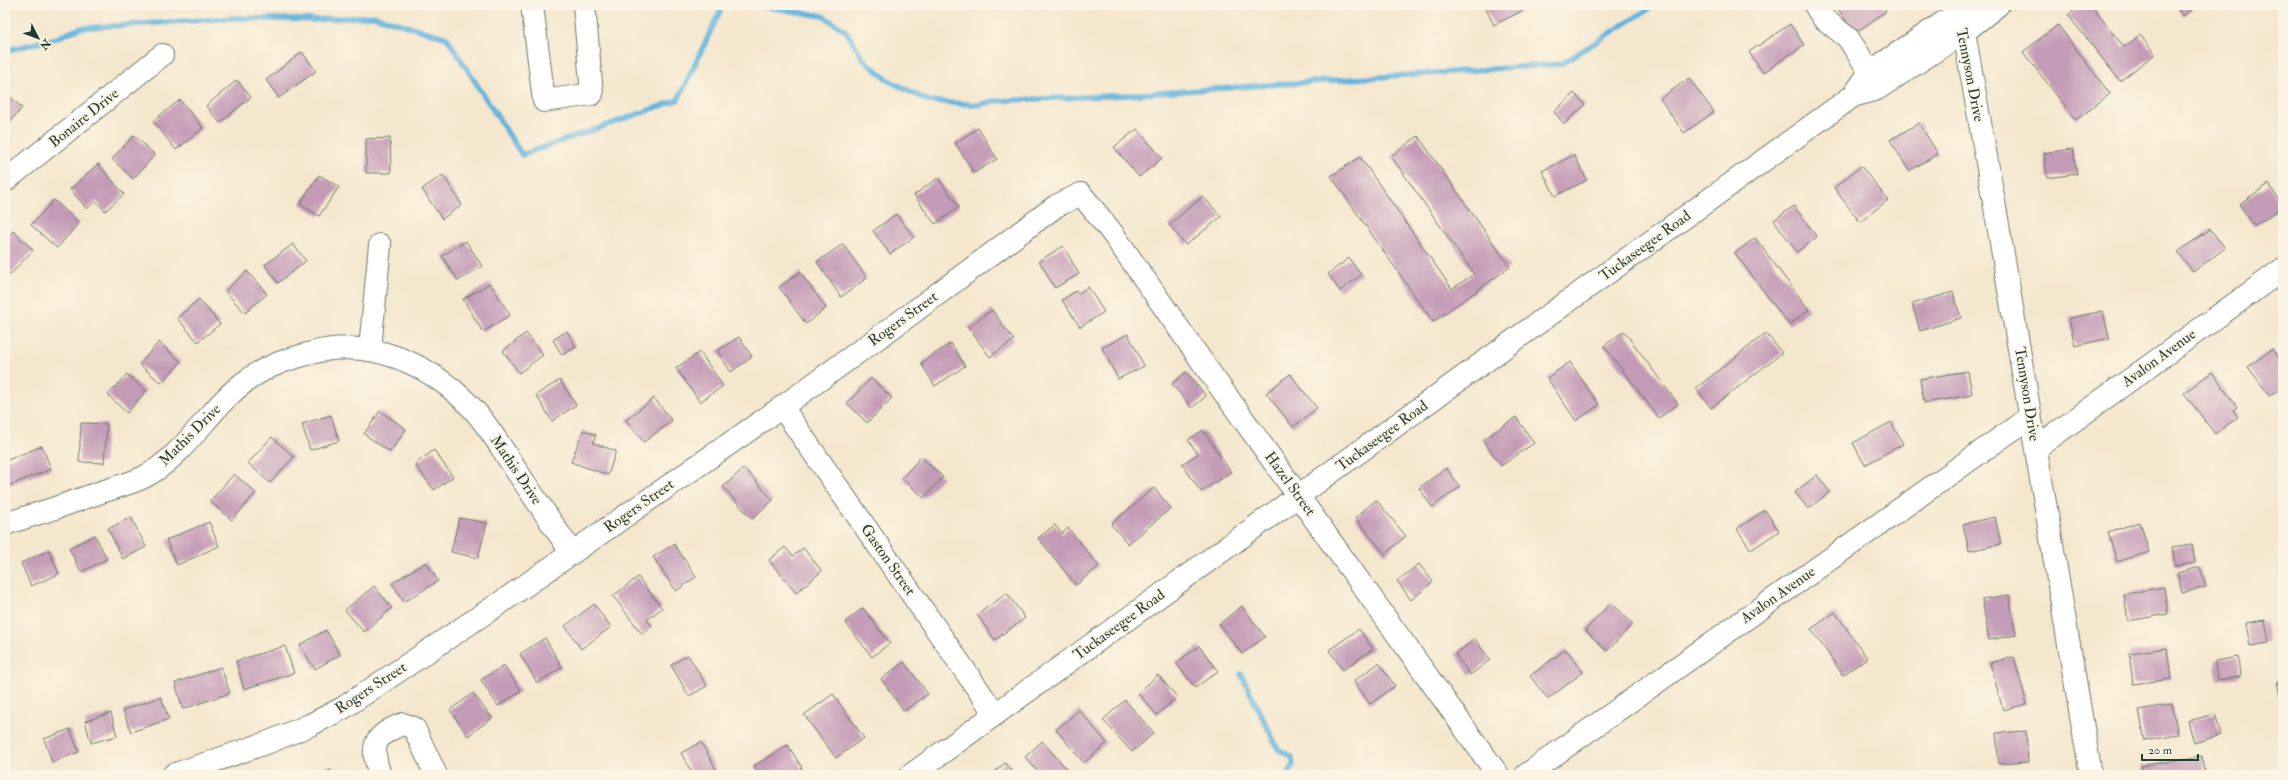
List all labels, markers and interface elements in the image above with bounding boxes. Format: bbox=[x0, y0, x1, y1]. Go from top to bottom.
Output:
north arrow bbox=[18, 18, 58, 58]
street label: Tennyson Drive bbox=[1952, 27, 1988, 123]
text: N bbox=[36, 36, 54, 53]
street label: Bonaire Drive bbox=[45, 84, 123, 152]
street label: Tuckaseegee Road bbox=[1595, 206, 1695, 286]
street label: Rogers Street bbox=[864, 287, 942, 351]
street label: Avalon Avenue bbox=[2117, 325, 2200, 392]
street label: Tennyson Drive bbox=[2010, 346, 2044, 442]
street label: Tuckaseegee Road bbox=[1332, 396, 1432, 476]
street label: Mathis Drive bbox=[155, 400, 225, 470]
street label: Mathis Drive bbox=[486, 432, 546, 508]
street label: Hazel Street bbox=[1260, 448, 1320, 520]
street label: Rogers Street bbox=[600, 475, 678, 537]
street label: Gaston Street bbox=[856, 521, 920, 600]
street label: Avalon Avenue bbox=[1736, 562, 1819, 628]
street label: Tuckaseegee Road bbox=[1069, 585, 1169, 665]
street label: Rogers Street bbox=[332, 658, 410, 718]
scale bar bbox=[2142, 736, 2198, 762]
text: 20 m bbox=[2148, 743, 2173, 758]

